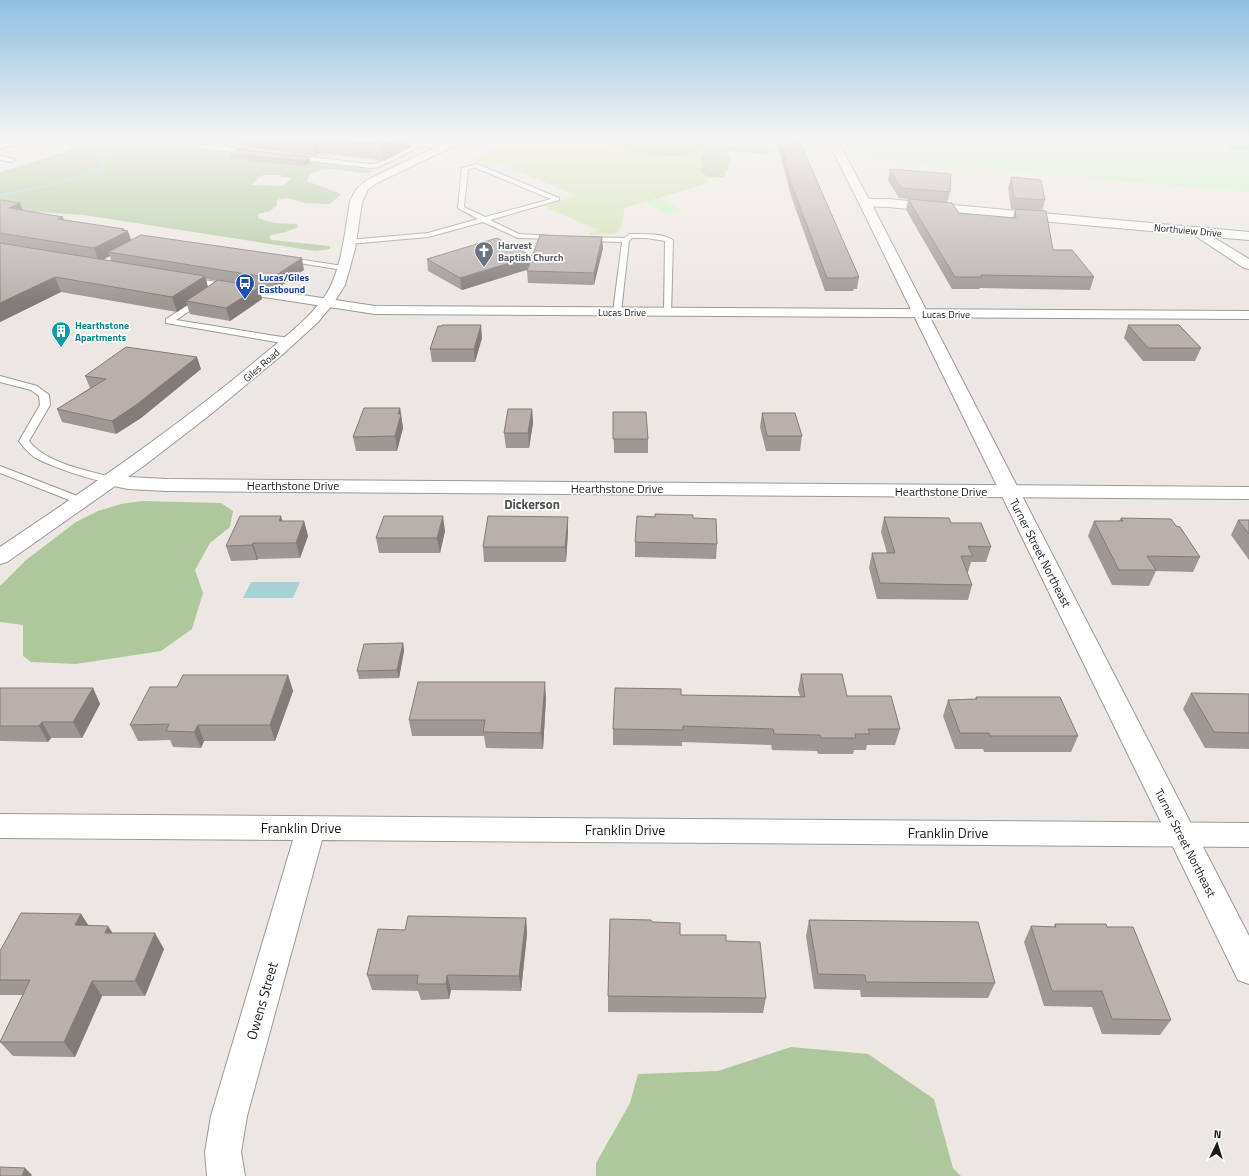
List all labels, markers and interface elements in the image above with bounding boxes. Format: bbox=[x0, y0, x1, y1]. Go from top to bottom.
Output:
street label: Northview Drive bbox=[1153, 220, 1222, 241]
place label: Harvest Baptish Church bbox=[498, 238, 564, 265]
church icon: Harvest Baptish Church bbox=[473, 240, 495, 268]
place label: Lucas/Giles Eastbound bbox=[259, 270, 310, 297]
bus stop icon: Lucas/Giles Eastbound bbox=[234, 272, 256, 300]
street label: Lucas Drive bbox=[598, 305, 646, 320]
street label: Lucas Drive bbox=[922, 307, 970, 322]
place label: Hearthstone Apartments bbox=[75, 318, 129, 345]
building icon: Hearthstone Apartments bbox=[50, 320, 72, 348]
street label: Giles Road bbox=[240, 345, 283, 386]
street label: Hearthstone Drive bbox=[247, 476, 339, 495]
street label: Hearthstone Drive bbox=[571, 479, 663, 498]
street label: Hearthstone Drive bbox=[895, 482, 987, 501]
district label: Dickerson bbox=[504, 494, 560, 514]
street label: Turner Street Northeast bbox=[1005, 495, 1076, 611]
street label: Turner Street Northeast bbox=[1150, 785, 1221, 901]
street label: Franklin Drive bbox=[261, 817, 341, 838]
street label: Franklin Drive bbox=[585, 819, 665, 840]
street label: Franklin Drive bbox=[908, 822, 988, 843]
street label: Owens Street bbox=[240, 959, 283, 1042]
north arrow bbox=[1197, 1124, 1237, 1164]
text: N bbox=[1213, 1126, 1222, 1142]

